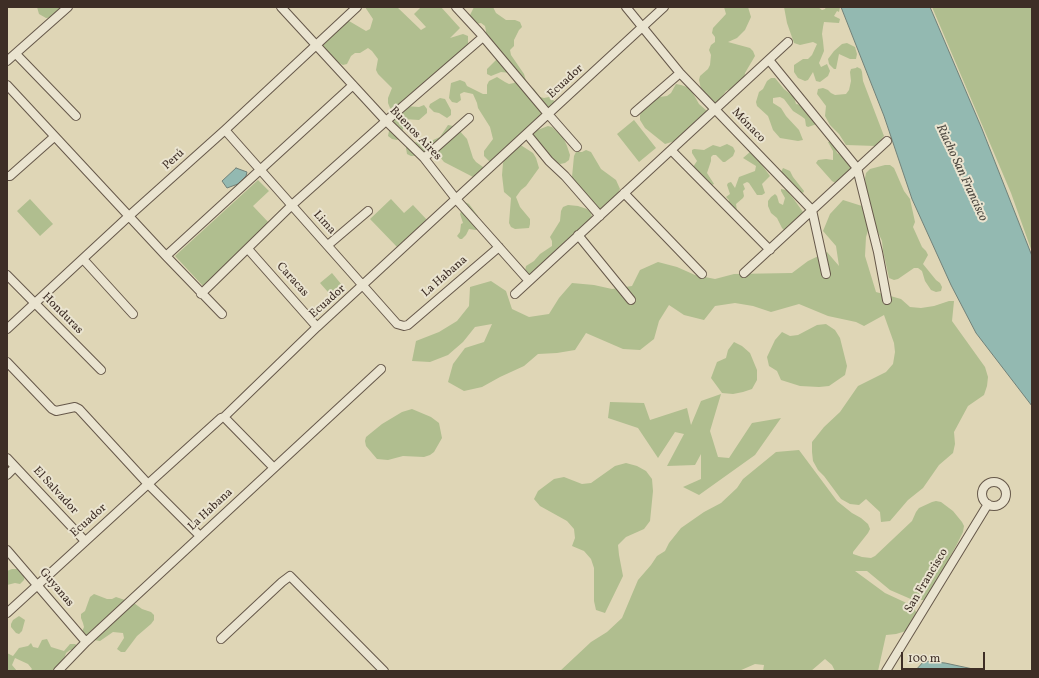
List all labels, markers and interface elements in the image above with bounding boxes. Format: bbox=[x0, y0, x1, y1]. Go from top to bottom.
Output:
street label: Ecuador bbox=[545, 62, 587, 102]
street label: Buenos Aires bbox=[386, 104, 444, 164]
street label: Mónaco bbox=[728, 106, 768, 146]
water label: Riacho San Francisco bbox=[932, 122, 990, 224]
street label: Perú bbox=[160, 147, 188, 173]
street label: Lima bbox=[310, 208, 338, 238]
street label: La Habana bbox=[419, 253, 471, 301]
street label: Caracas bbox=[273, 260, 311, 300]
street label: Ecuador bbox=[307, 282, 349, 322]
street label: Honduras bbox=[38, 290, 86, 338]
street label: El Salvador bbox=[29, 464, 81, 518]
street label: La Habana bbox=[186, 486, 236, 534]
street label: Ecuador bbox=[68, 501, 110, 541]
street label: San Francisco bbox=[902, 546, 952, 616]
street label: Guyanas bbox=[36, 566, 76, 610]
scale bar bbox=[903, 644, 987, 670]
text: 100 m bbox=[908, 651, 940, 667]

